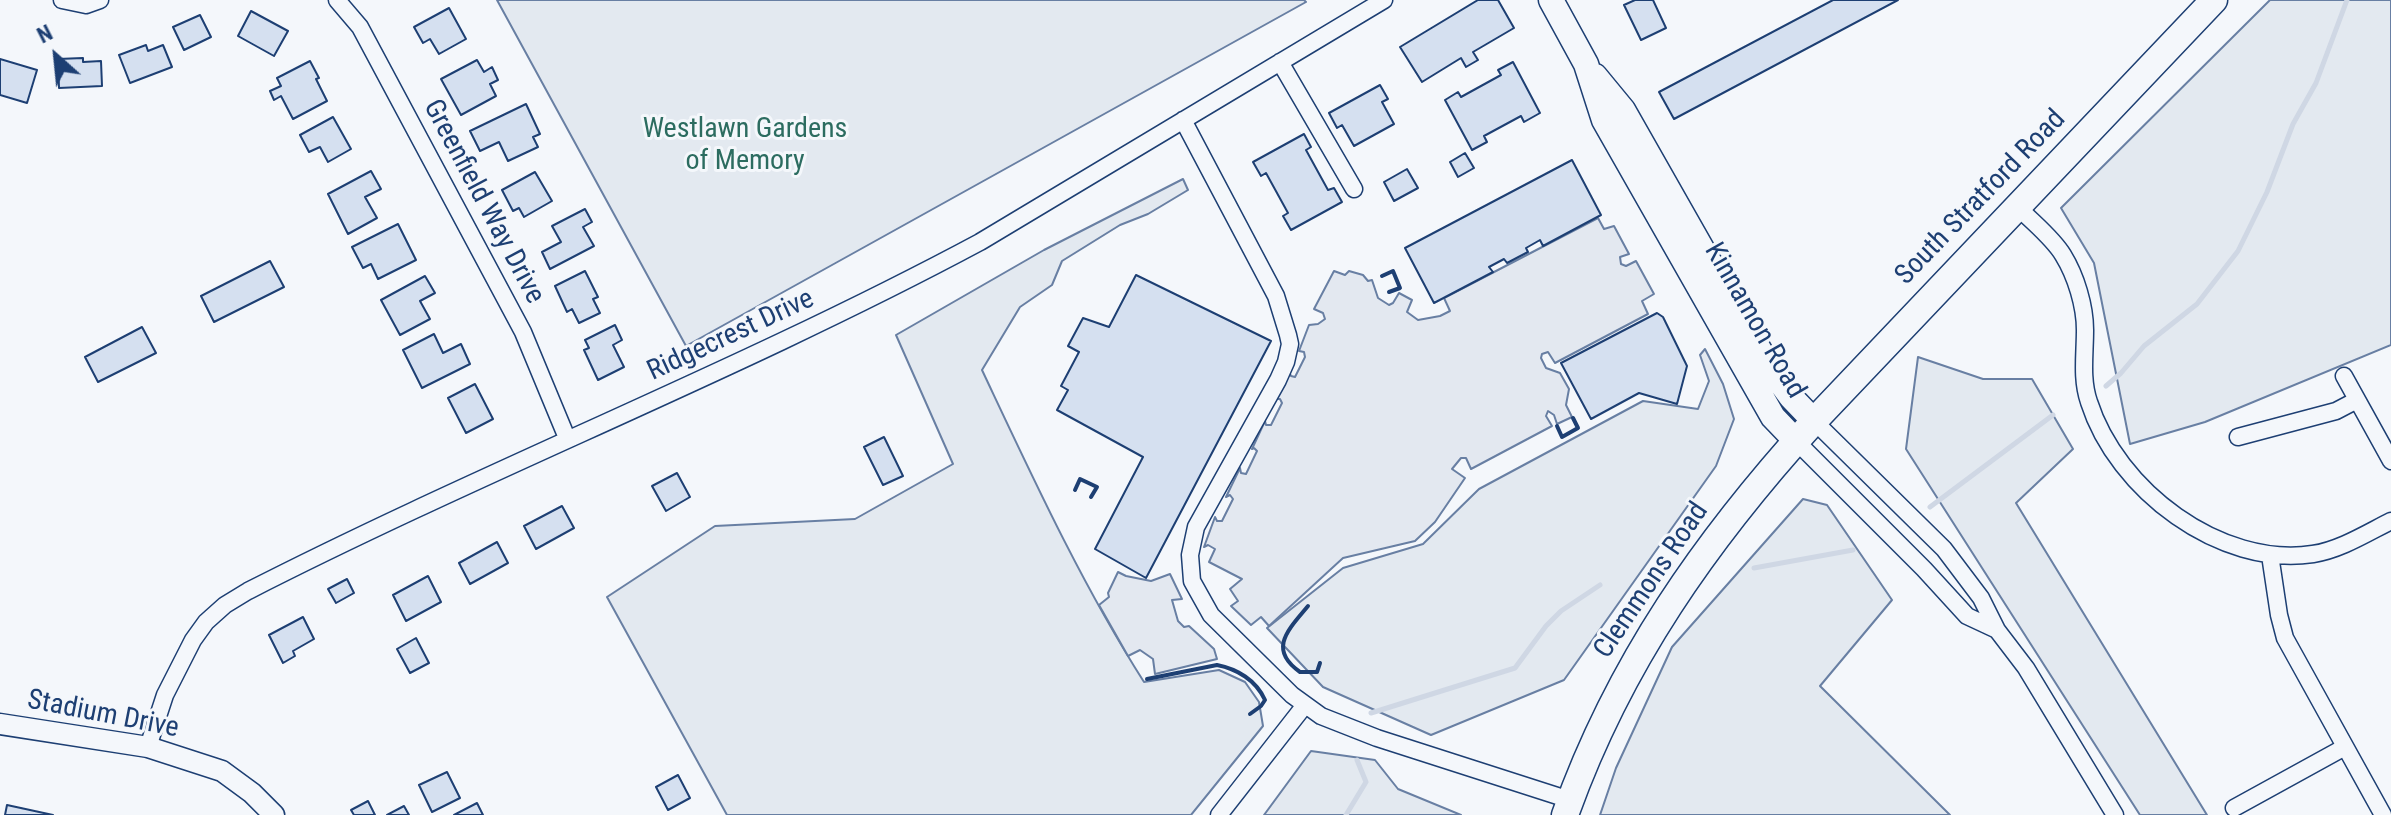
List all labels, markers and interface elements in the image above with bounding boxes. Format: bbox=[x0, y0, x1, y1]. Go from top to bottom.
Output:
north arrow bbox=[16, 16, 96, 96]
text: N bbox=[33, 20, 57, 48]
street label: Greenfield Way Drive bbox=[415, 94, 551, 310]
street label: South Stratford Road bbox=[1889, 103, 2073, 293]
park label: Westlawn Gardens of Memory bbox=[643, 113, 847, 179]
street label: Kinnamon Road bbox=[1696, 237, 1812, 405]
street label: Ridgecrest Drive bbox=[642, 283, 820, 389]
street label: Clemmons Road bbox=[1588, 497, 1716, 665]
street label: Stadium Drive bbox=[24, 684, 182, 746]

